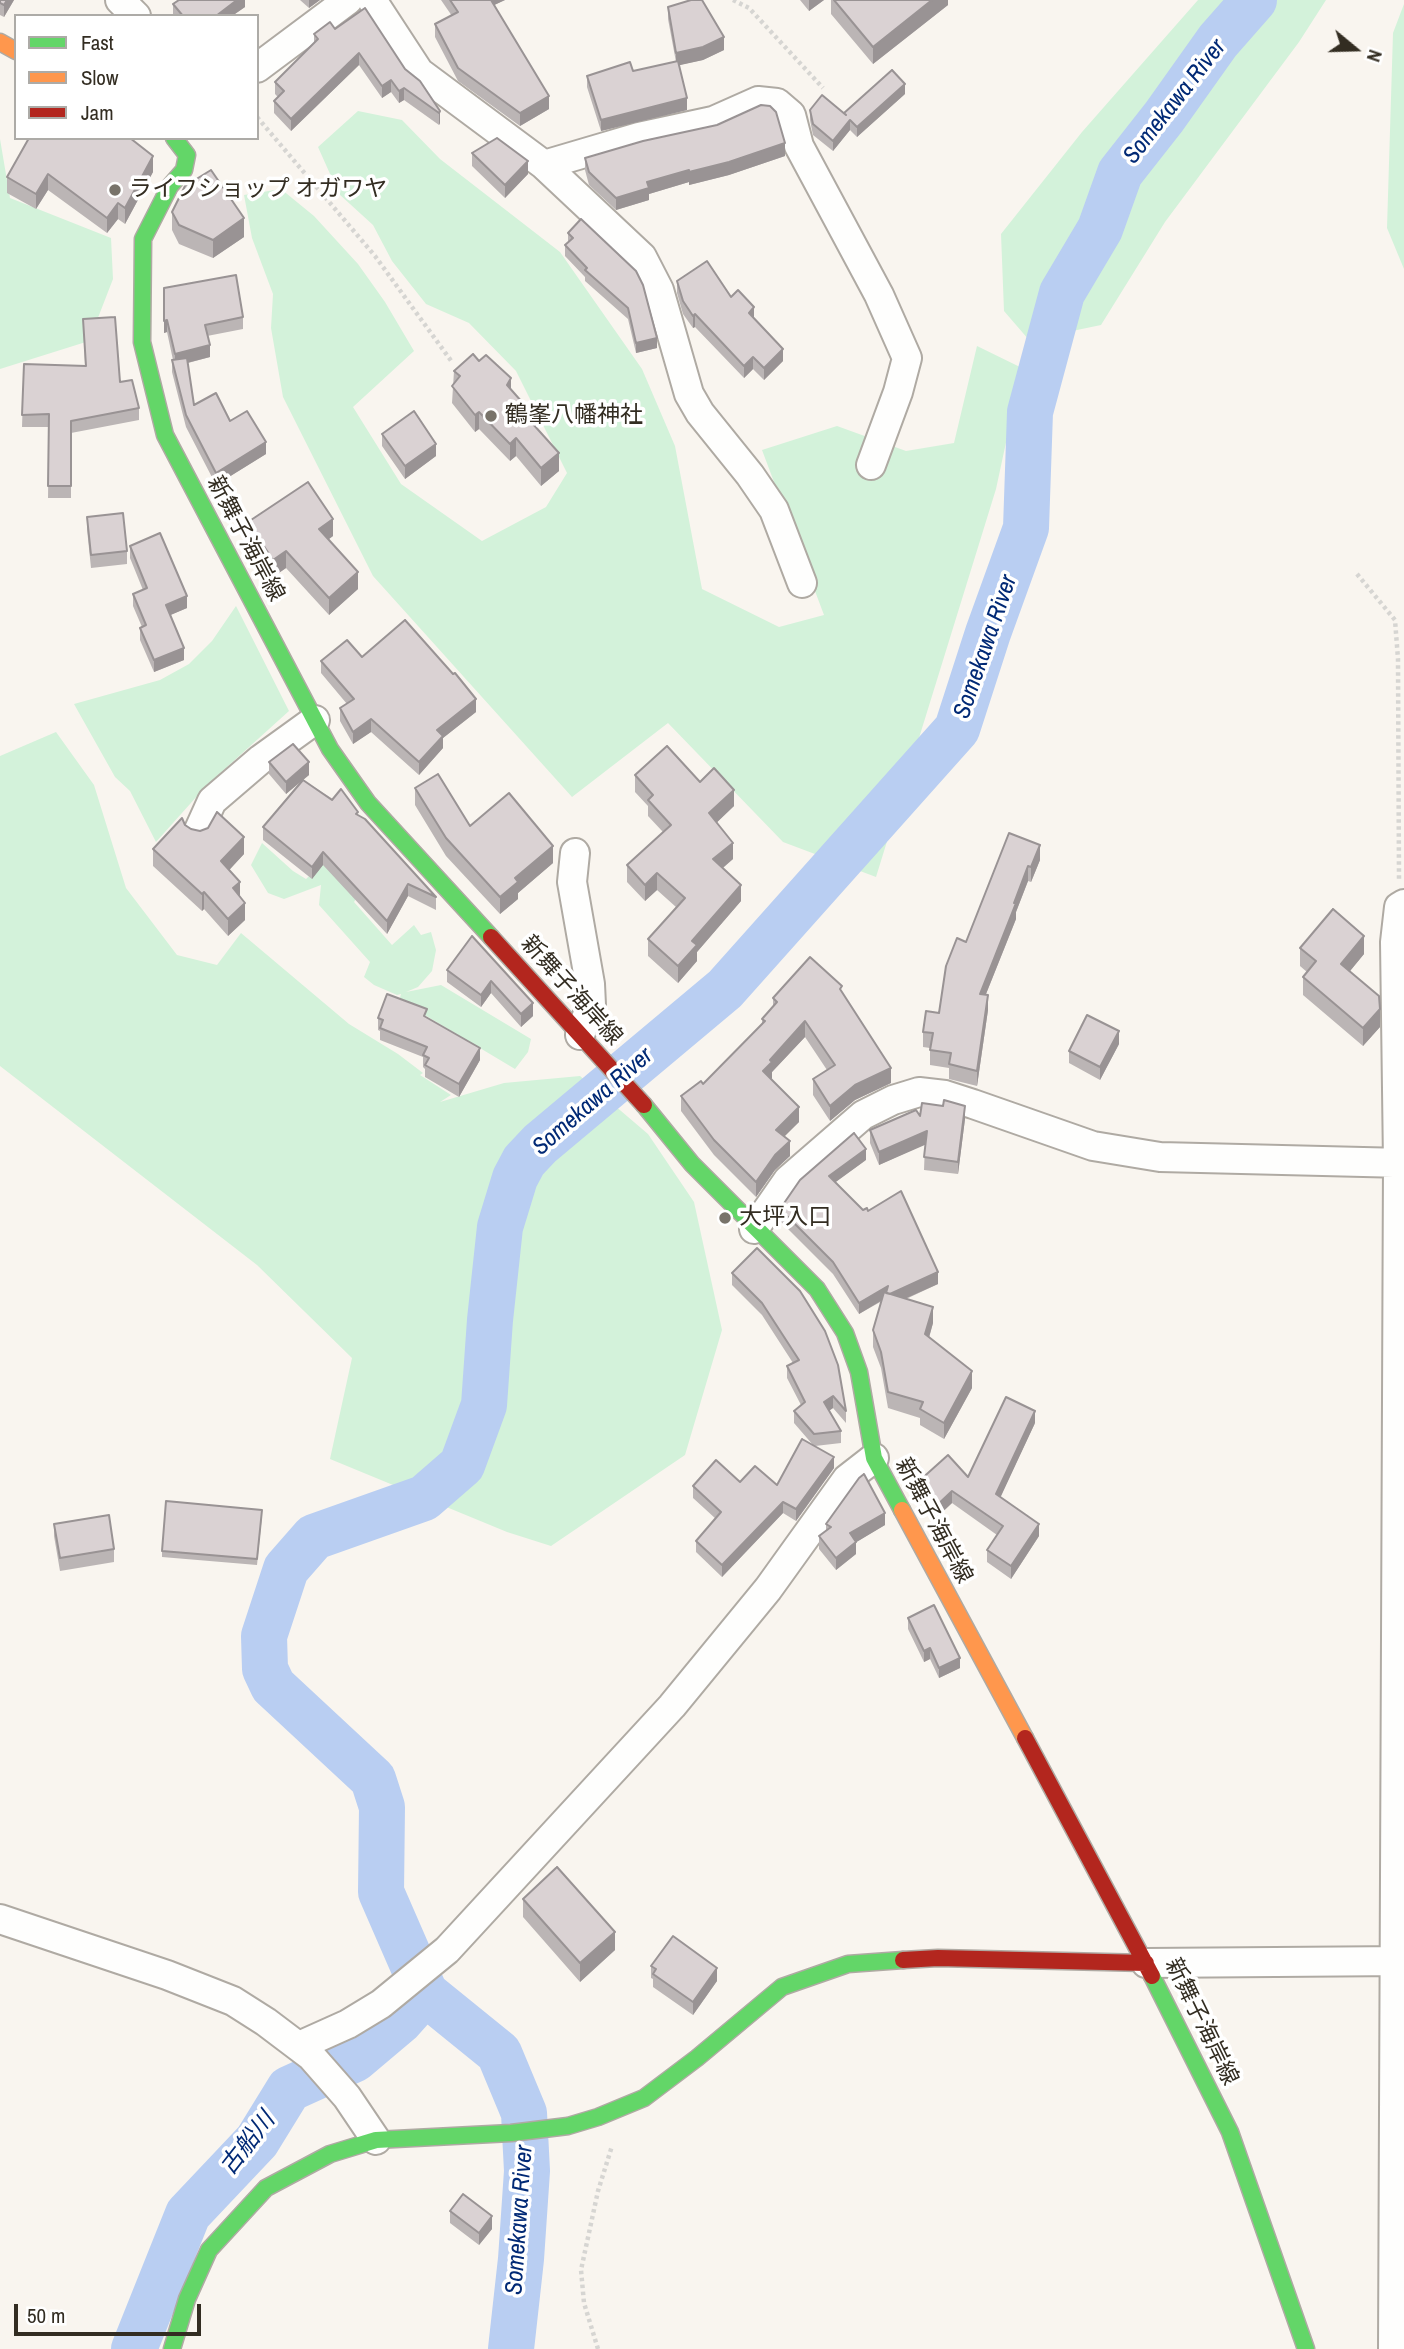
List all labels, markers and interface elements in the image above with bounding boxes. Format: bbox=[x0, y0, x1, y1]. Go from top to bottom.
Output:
legend bbox=[14, 14, 259, 140]
north arrow bbox=[1320, 14, 1390, 84]
text: Fast bbox=[81, 28, 114, 57]
water label: Somekawa River bbox=[1118, 34, 1232, 170]
text: N bbox=[1361, 46, 1389, 65]
text: Slow bbox=[81, 63, 118, 92]
text: Jam bbox=[81, 98, 114, 127]
place label: ライフショップ オガワヤ bbox=[129, 176, 387, 204]
marker: ライフショップ オガワヤ bbox=[107, 182, 123, 198]
place label: 鶴峯八幡神社 bbox=[505, 402, 643, 430]
marker: 鶴峯八幡神社 bbox=[483, 408, 499, 424]
street label: 新舞子海岸線 bbox=[200, 472, 290, 606]
water label: Somekawa River bbox=[948, 571, 1024, 723]
street label: 新舞子海岸線 bbox=[515, 930, 627, 1052]
water label: Somekawa River bbox=[527, 1042, 659, 1162]
place label: 大坪入口 bbox=[739, 1204, 831, 1232]
marker: 大坪入口 bbox=[717, 1210, 733, 1226]
street label: 新舞子海岸線 bbox=[888, 1454, 978, 1588]
street label: 新舞子海岸線 bbox=[1158, 1954, 1244, 2090]
water label: 古船川 bbox=[214, 2107, 282, 2181]
water label: Somekawa River bbox=[500, 2144, 540, 2296]
scale bar bbox=[18, 2290, 205, 2334]
text: 50 m bbox=[27, 2301, 65, 2330]

